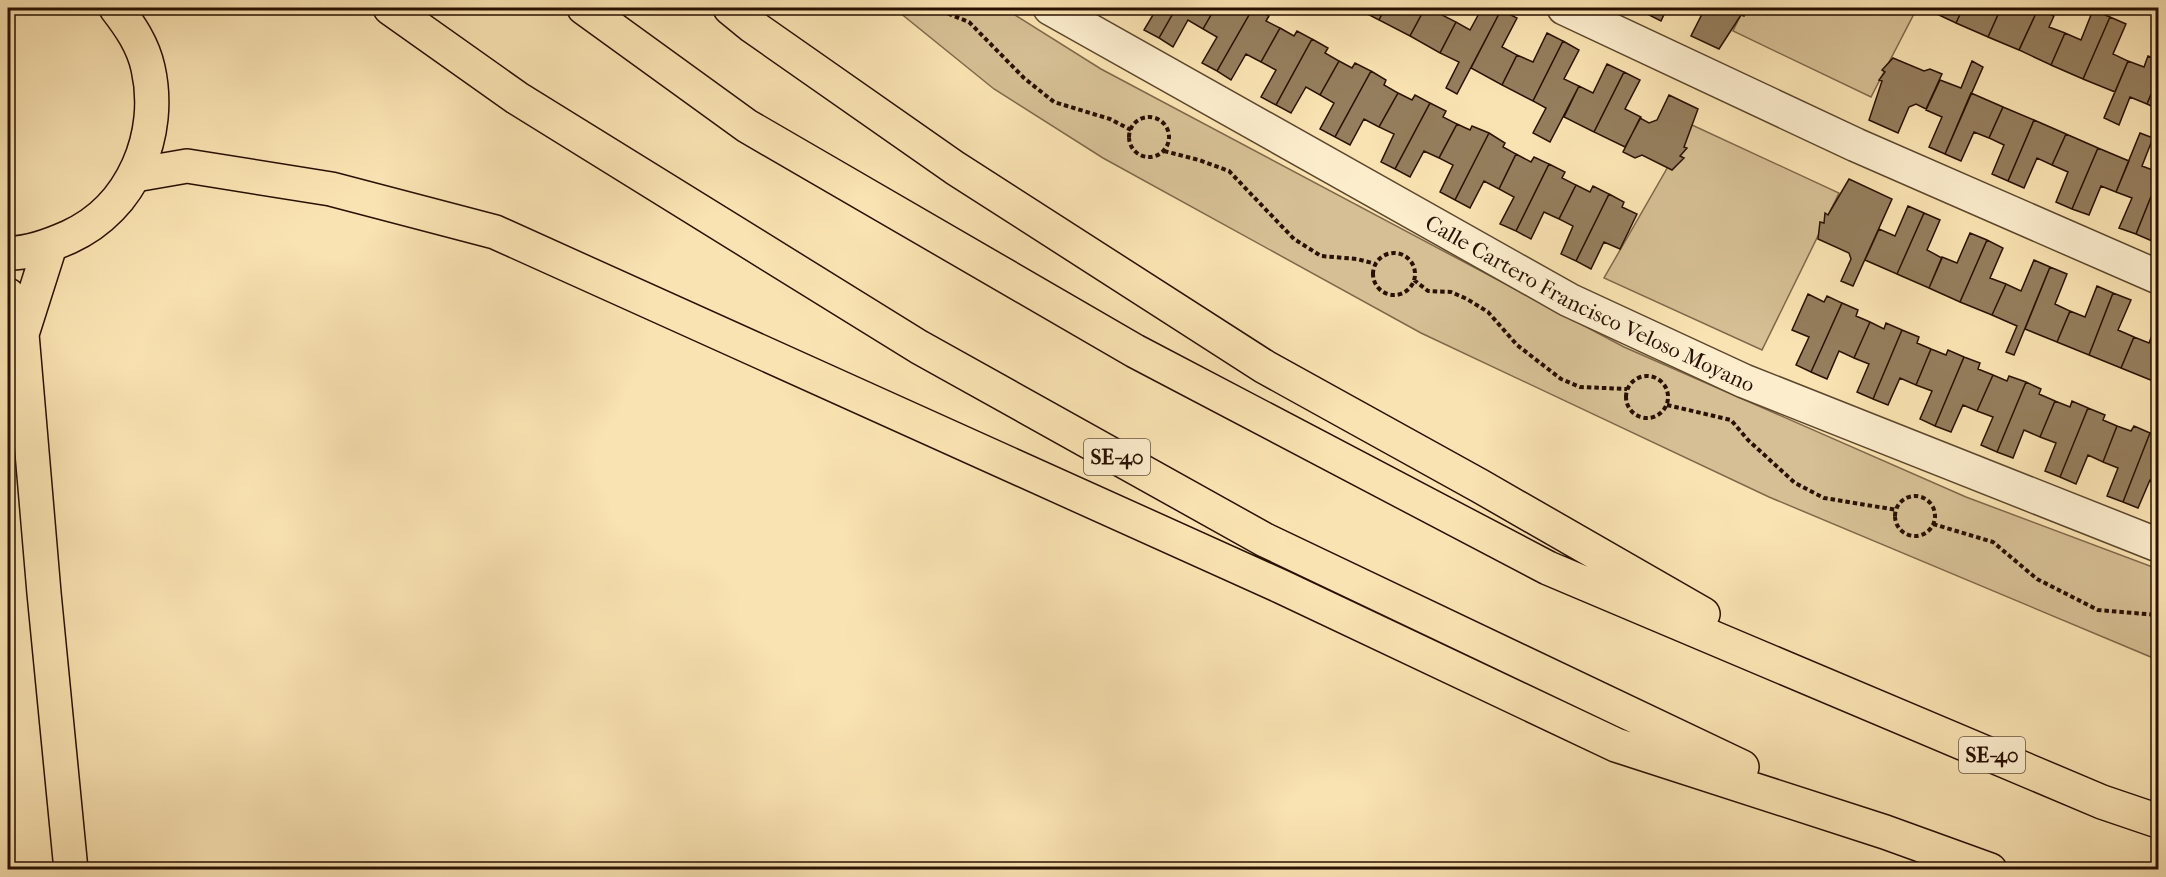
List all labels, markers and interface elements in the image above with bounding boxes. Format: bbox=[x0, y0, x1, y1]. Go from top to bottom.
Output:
street label: Calle Cartero Francisco Veloso Moyano bbox=[1421, 210, 1758, 398]
road number: SE-40 bbox=[1084, 439, 1150, 475]
road number: SE-40 bbox=[1959, 737, 2025, 773]

